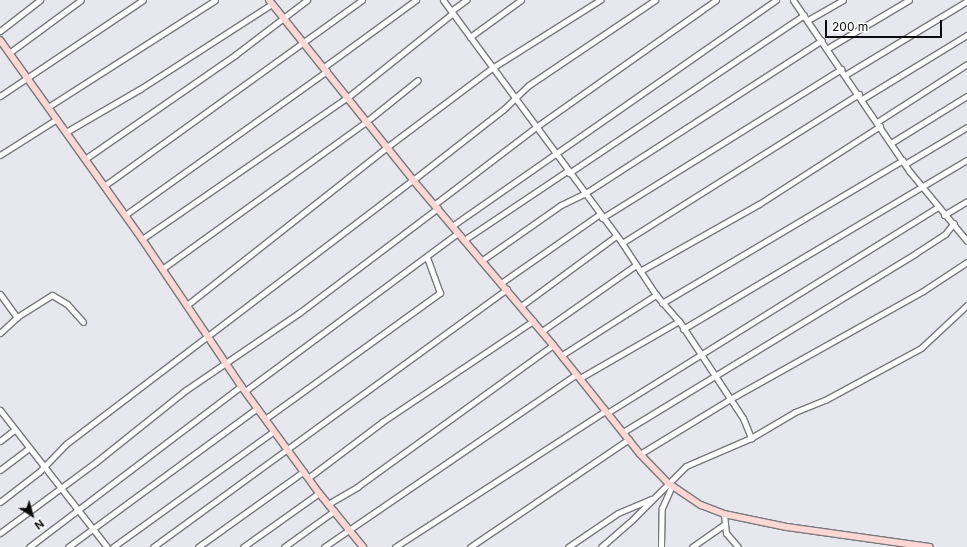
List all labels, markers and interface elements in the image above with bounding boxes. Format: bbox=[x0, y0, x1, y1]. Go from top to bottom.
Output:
scale bar bbox=[827, 12, 944, 38]
text: 200 m bbox=[832, 19, 868, 34]
north arrow bbox=[12, 495, 52, 535]
text: N bbox=[32, 516, 47, 533]

